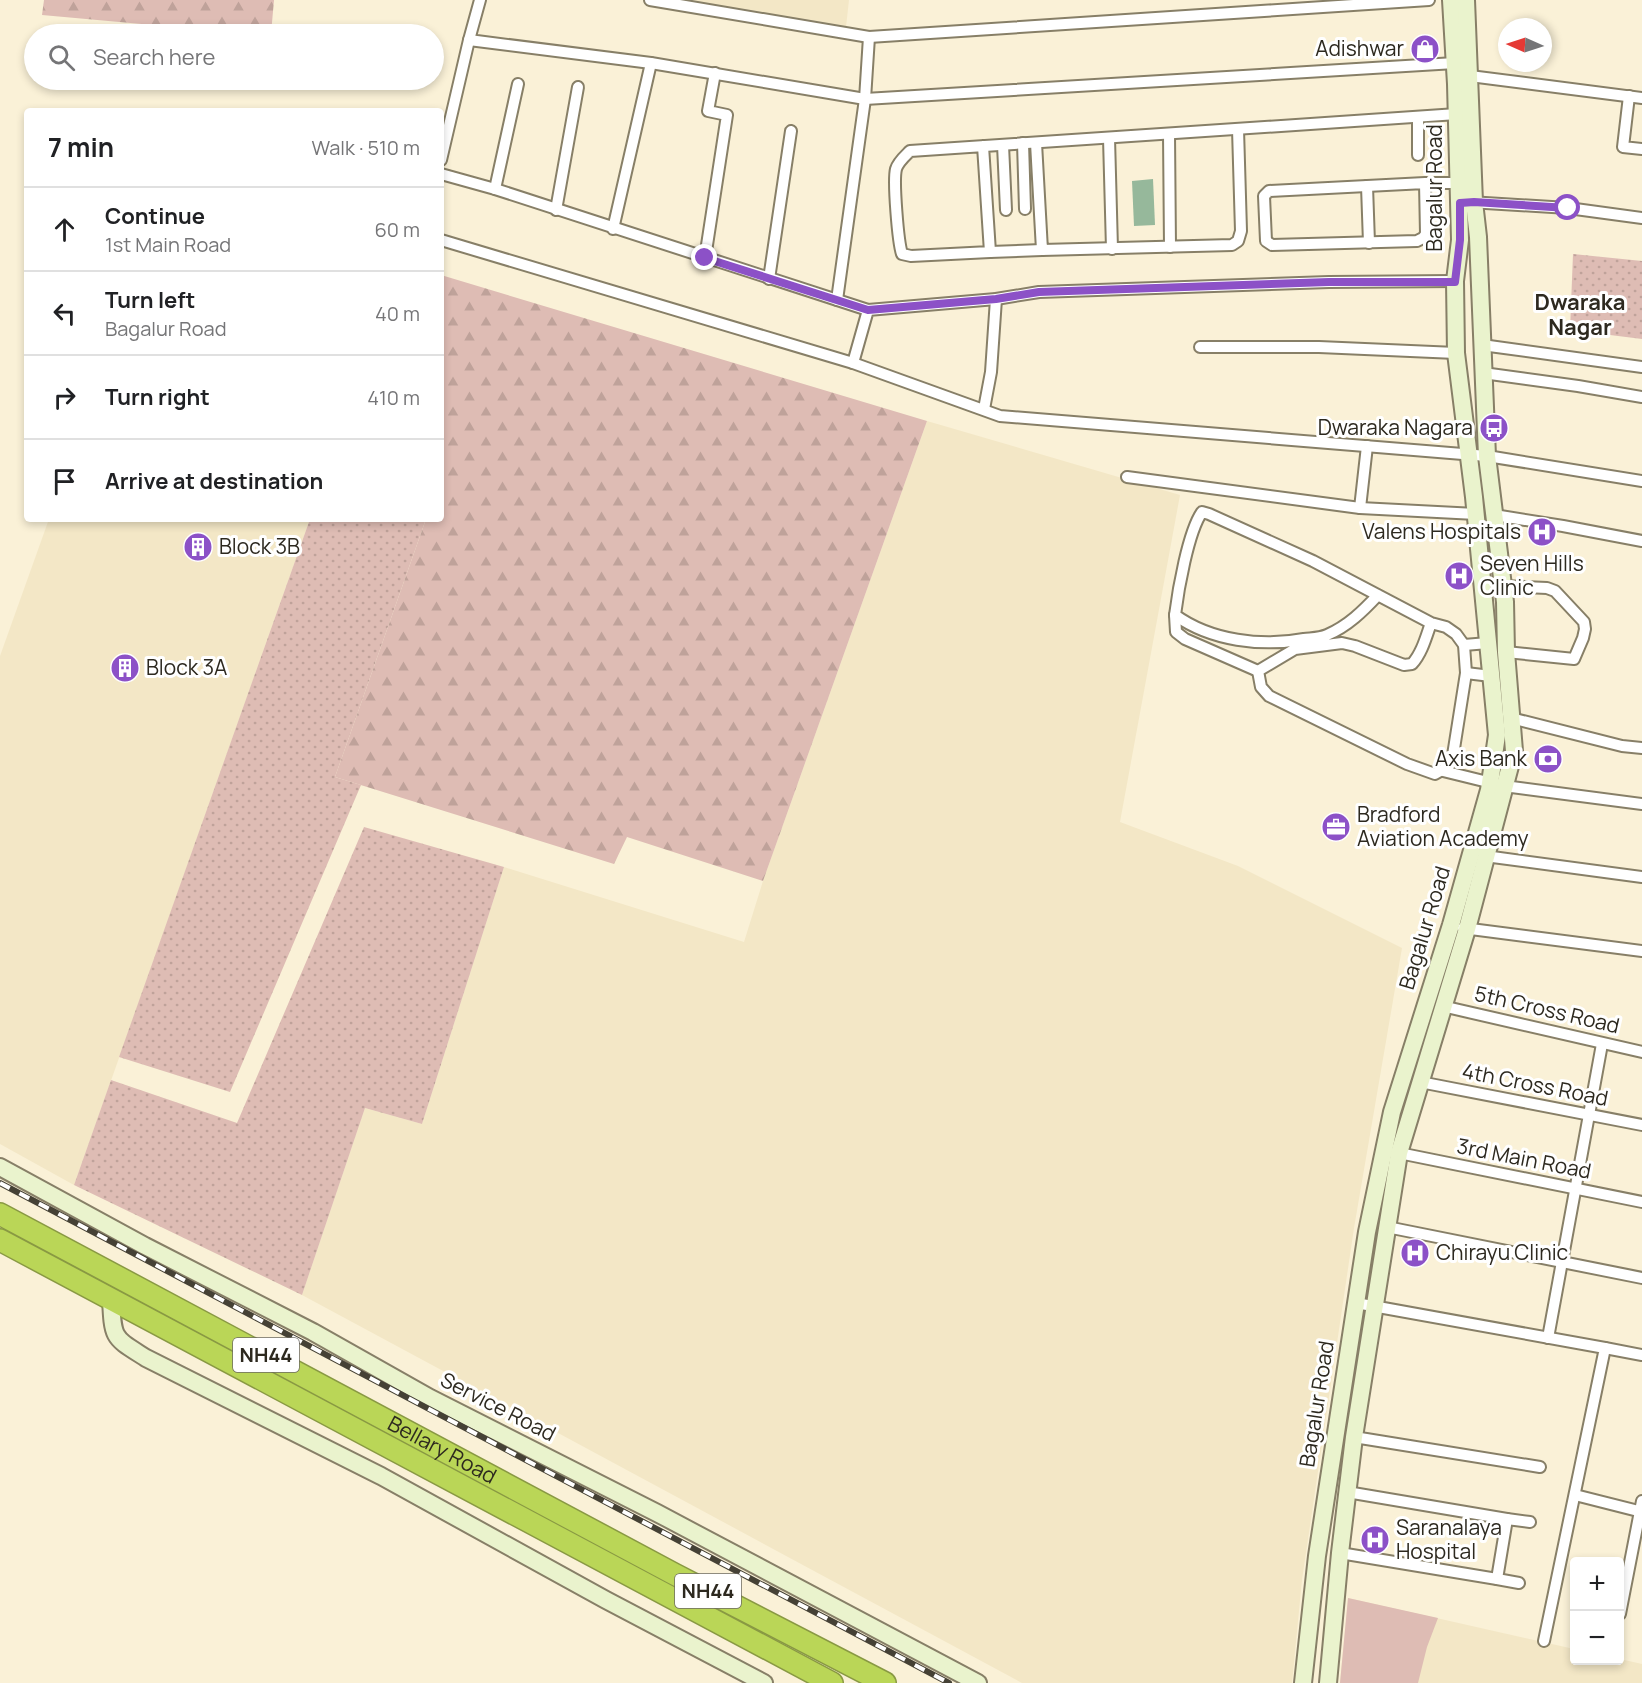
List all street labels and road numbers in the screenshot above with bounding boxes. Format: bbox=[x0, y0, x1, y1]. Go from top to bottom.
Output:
street label: Bagalur Road bbox=[1420, 124, 1448, 252]
street label: Bagalur Road bbox=[1392, 863, 1456, 993]
street label: 5th Cross Road bbox=[1472, 979, 1622, 1039]
street label: 4th Cross Road bbox=[1460, 1056, 1611, 1112]
street label: 3rd Main Road bbox=[1455, 1131, 1594, 1185]
road number: NH44 bbox=[233, 1338, 299, 1372]
street label: Bagalur Road bbox=[1292, 1339, 1340, 1469]
street label: Service Road bbox=[436, 1365, 561, 1447]
street label: Bellary Road bbox=[383, 1409, 502, 1490]
road number: NH44 bbox=[675, 1574, 741, 1608]

